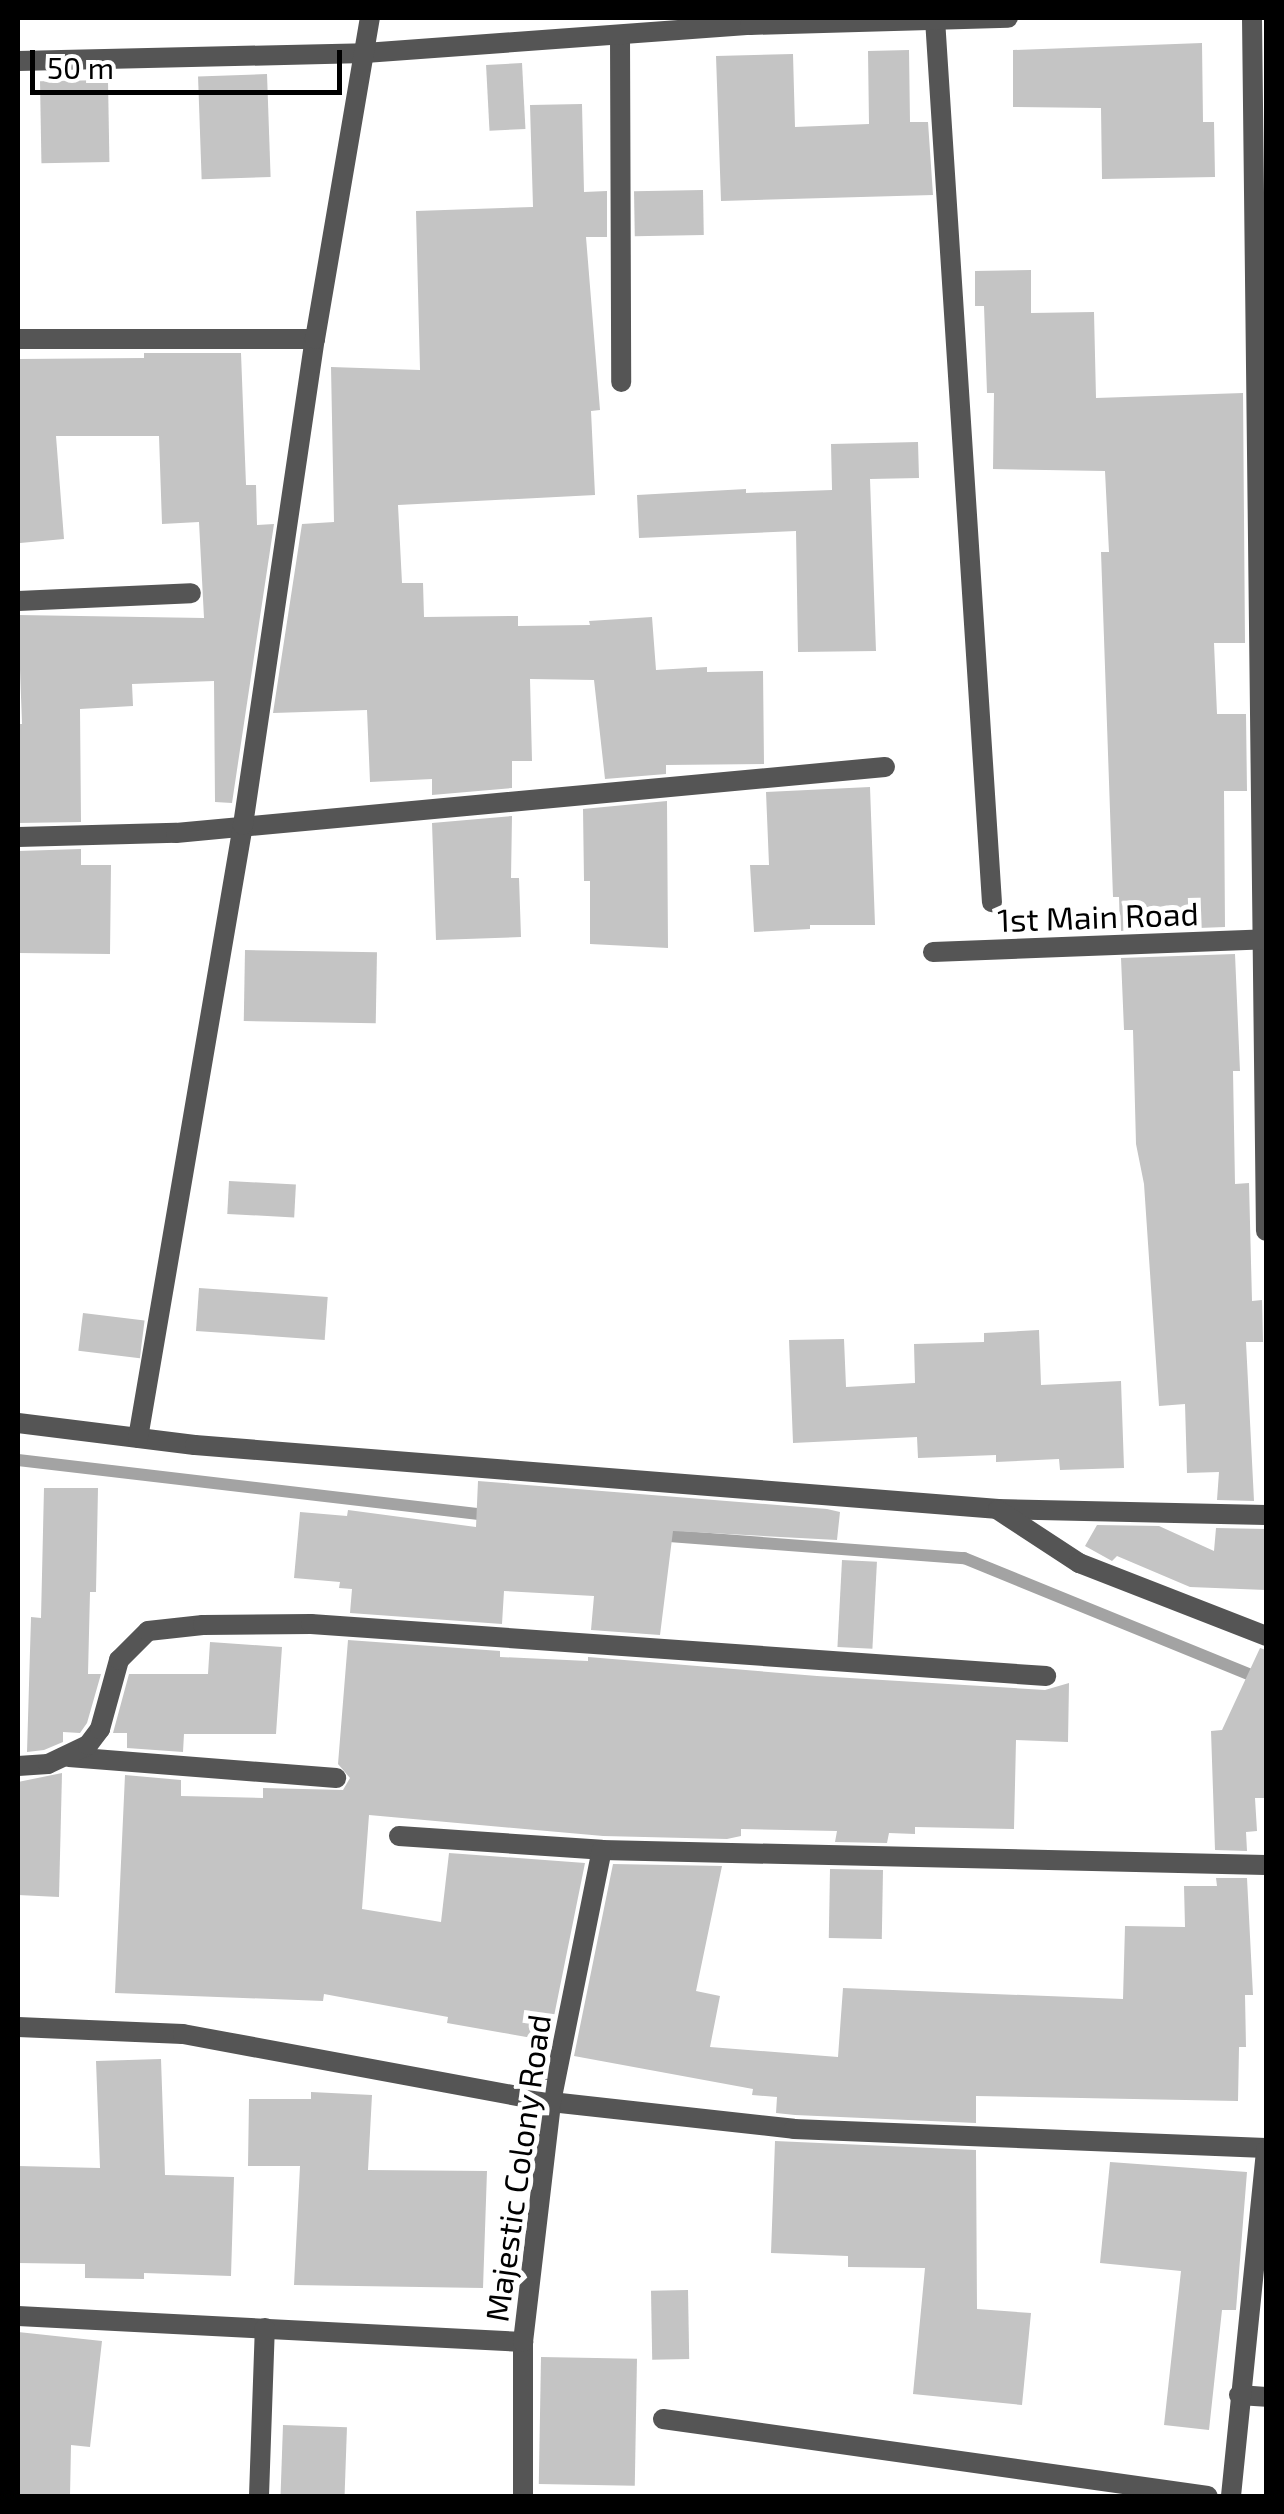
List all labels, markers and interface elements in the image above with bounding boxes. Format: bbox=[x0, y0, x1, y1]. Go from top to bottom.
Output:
scale bar bbox=[35, 30, 348, 92]
text: 50 m bbox=[47, 49, 114, 85]
street label: 1st Main Road bbox=[997, 893, 1199, 939]
street label: Majestic Colony Road bbox=[476, 2012, 558, 2324]

